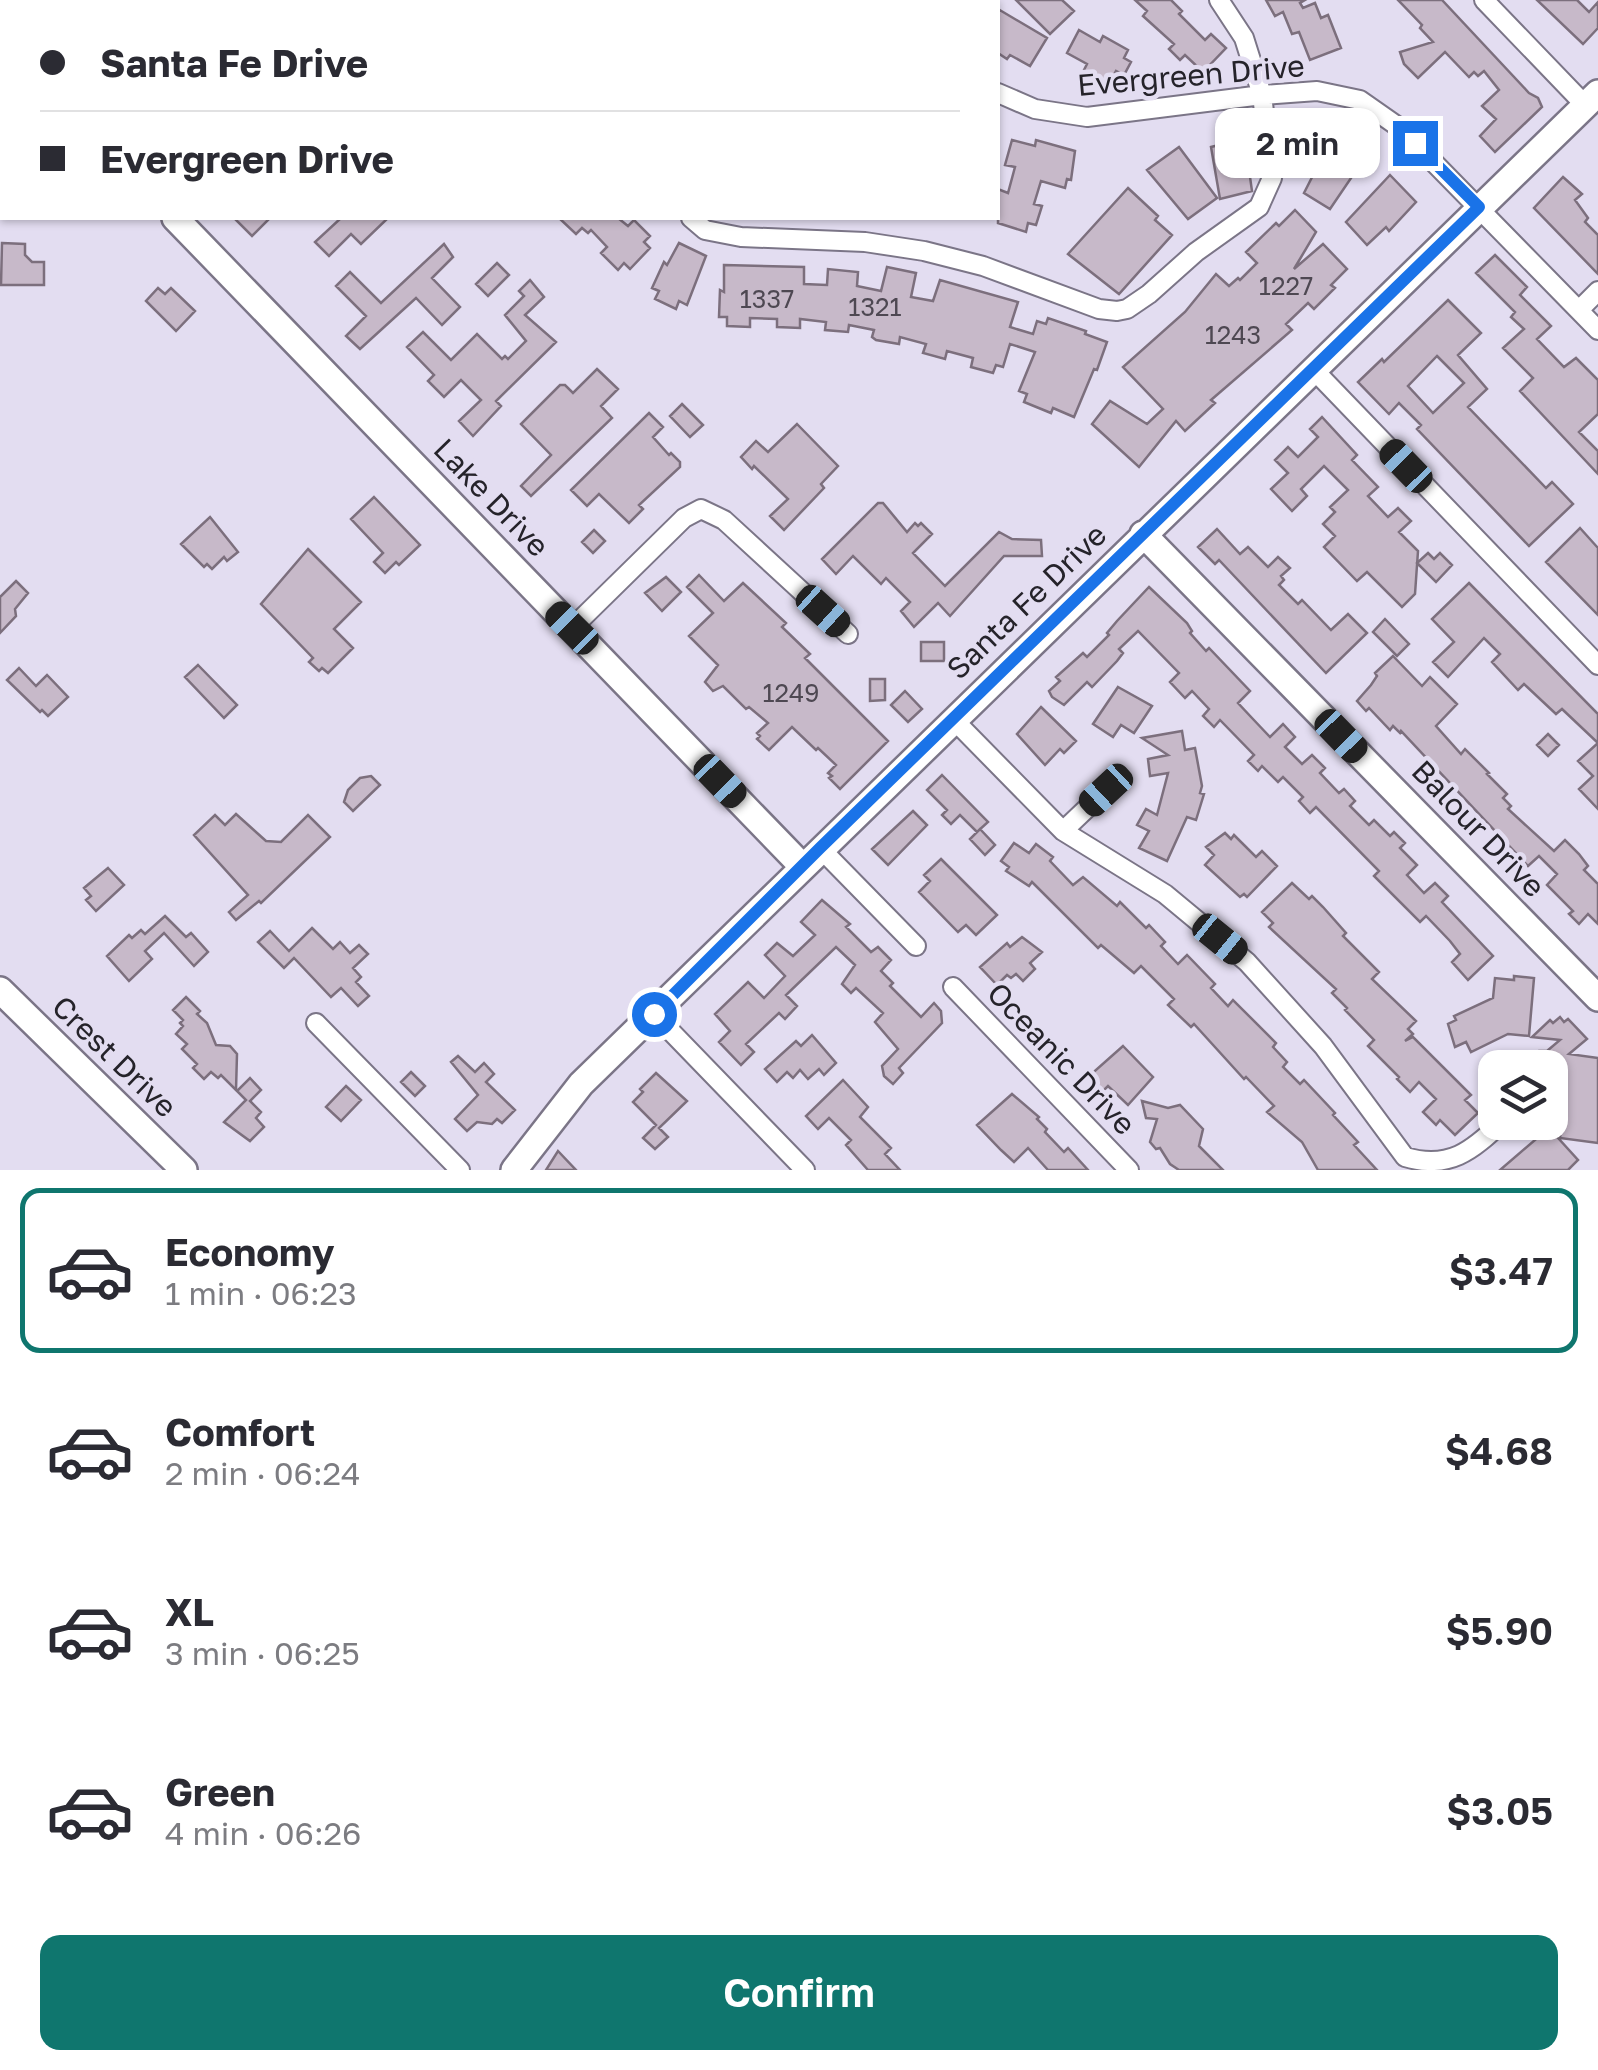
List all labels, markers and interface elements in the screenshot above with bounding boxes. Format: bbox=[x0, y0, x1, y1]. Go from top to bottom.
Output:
text: Santa Fe Drive bbox=[100, 40, 368, 85]
street label: Evergreen Drive bbox=[1076, 47, 1306, 103]
callout: 2 min bbox=[1215, 108, 1380, 178]
route end bbox=[1393, 121, 1438, 166]
text: 2 min bbox=[1256, 124, 1339, 162]
text: Evergreen Drive bbox=[100, 136, 394, 181]
house number: 1227 bbox=[1259, 270, 1313, 301]
house number: 1337 bbox=[740, 283, 794, 314]
house number: 1321 bbox=[848, 291, 902, 322]
house number: 1243 bbox=[1205, 319, 1261, 350]
street label: Lake Drive bbox=[427, 431, 557, 564]
car bbox=[1374, 434, 1438, 498]
street label: Santa Fe Drive bbox=[939, 516, 1113, 686]
car bbox=[791, 580, 855, 642]
car bbox=[540, 596, 604, 660]
house number: 1249 bbox=[762, 677, 820, 708]
car bbox=[1309, 704, 1373, 768]
car bbox=[688, 749, 752, 813]
street label: Balour Drive bbox=[1405, 752, 1553, 904]
car bbox=[1074, 759, 1138, 821]
car bbox=[1187, 908, 1253, 970]
street label: Oceanic Drive bbox=[980, 975, 1143, 1142]
street label: Crest Drive bbox=[45, 988, 184, 1124]
route start bbox=[632, 992, 677, 1037]
map controls bbox=[1478, 1050, 1568, 1140]
button: layers bbox=[1478, 1050, 1568, 1140]
icon: car bbox=[45, 1226, 135, 1316]
text: Economy bbox=[165, 1229, 334, 1274]
text: $3.47 bbox=[1449, 1248, 1553, 1293]
text: 1 min · 06:23 bbox=[165, 1274, 357, 1312]
icon: car bbox=[45, 1406, 135, 1496]
text: Comfort bbox=[165, 1409, 315, 1454]
text: $4.68 bbox=[1445, 1428, 1553, 1473]
text: 2 min · 06:24 bbox=[165, 1454, 361, 1492]
icon: car bbox=[45, 1586, 135, 1676]
text: XL bbox=[165, 1589, 214, 1634]
text: $5.90 bbox=[1445, 1608, 1553, 1653]
text: 3 min · 06:25 bbox=[165, 1634, 360, 1672]
icon: car bbox=[45, 1766, 135, 1856]
text: Green bbox=[165, 1769, 275, 1814]
text: $3.05 bbox=[1446, 1788, 1553, 1833]
text: 4 min · 06:26 bbox=[165, 1814, 361, 1852]
button: Confirm bbox=[40, 1935, 1558, 2050]

